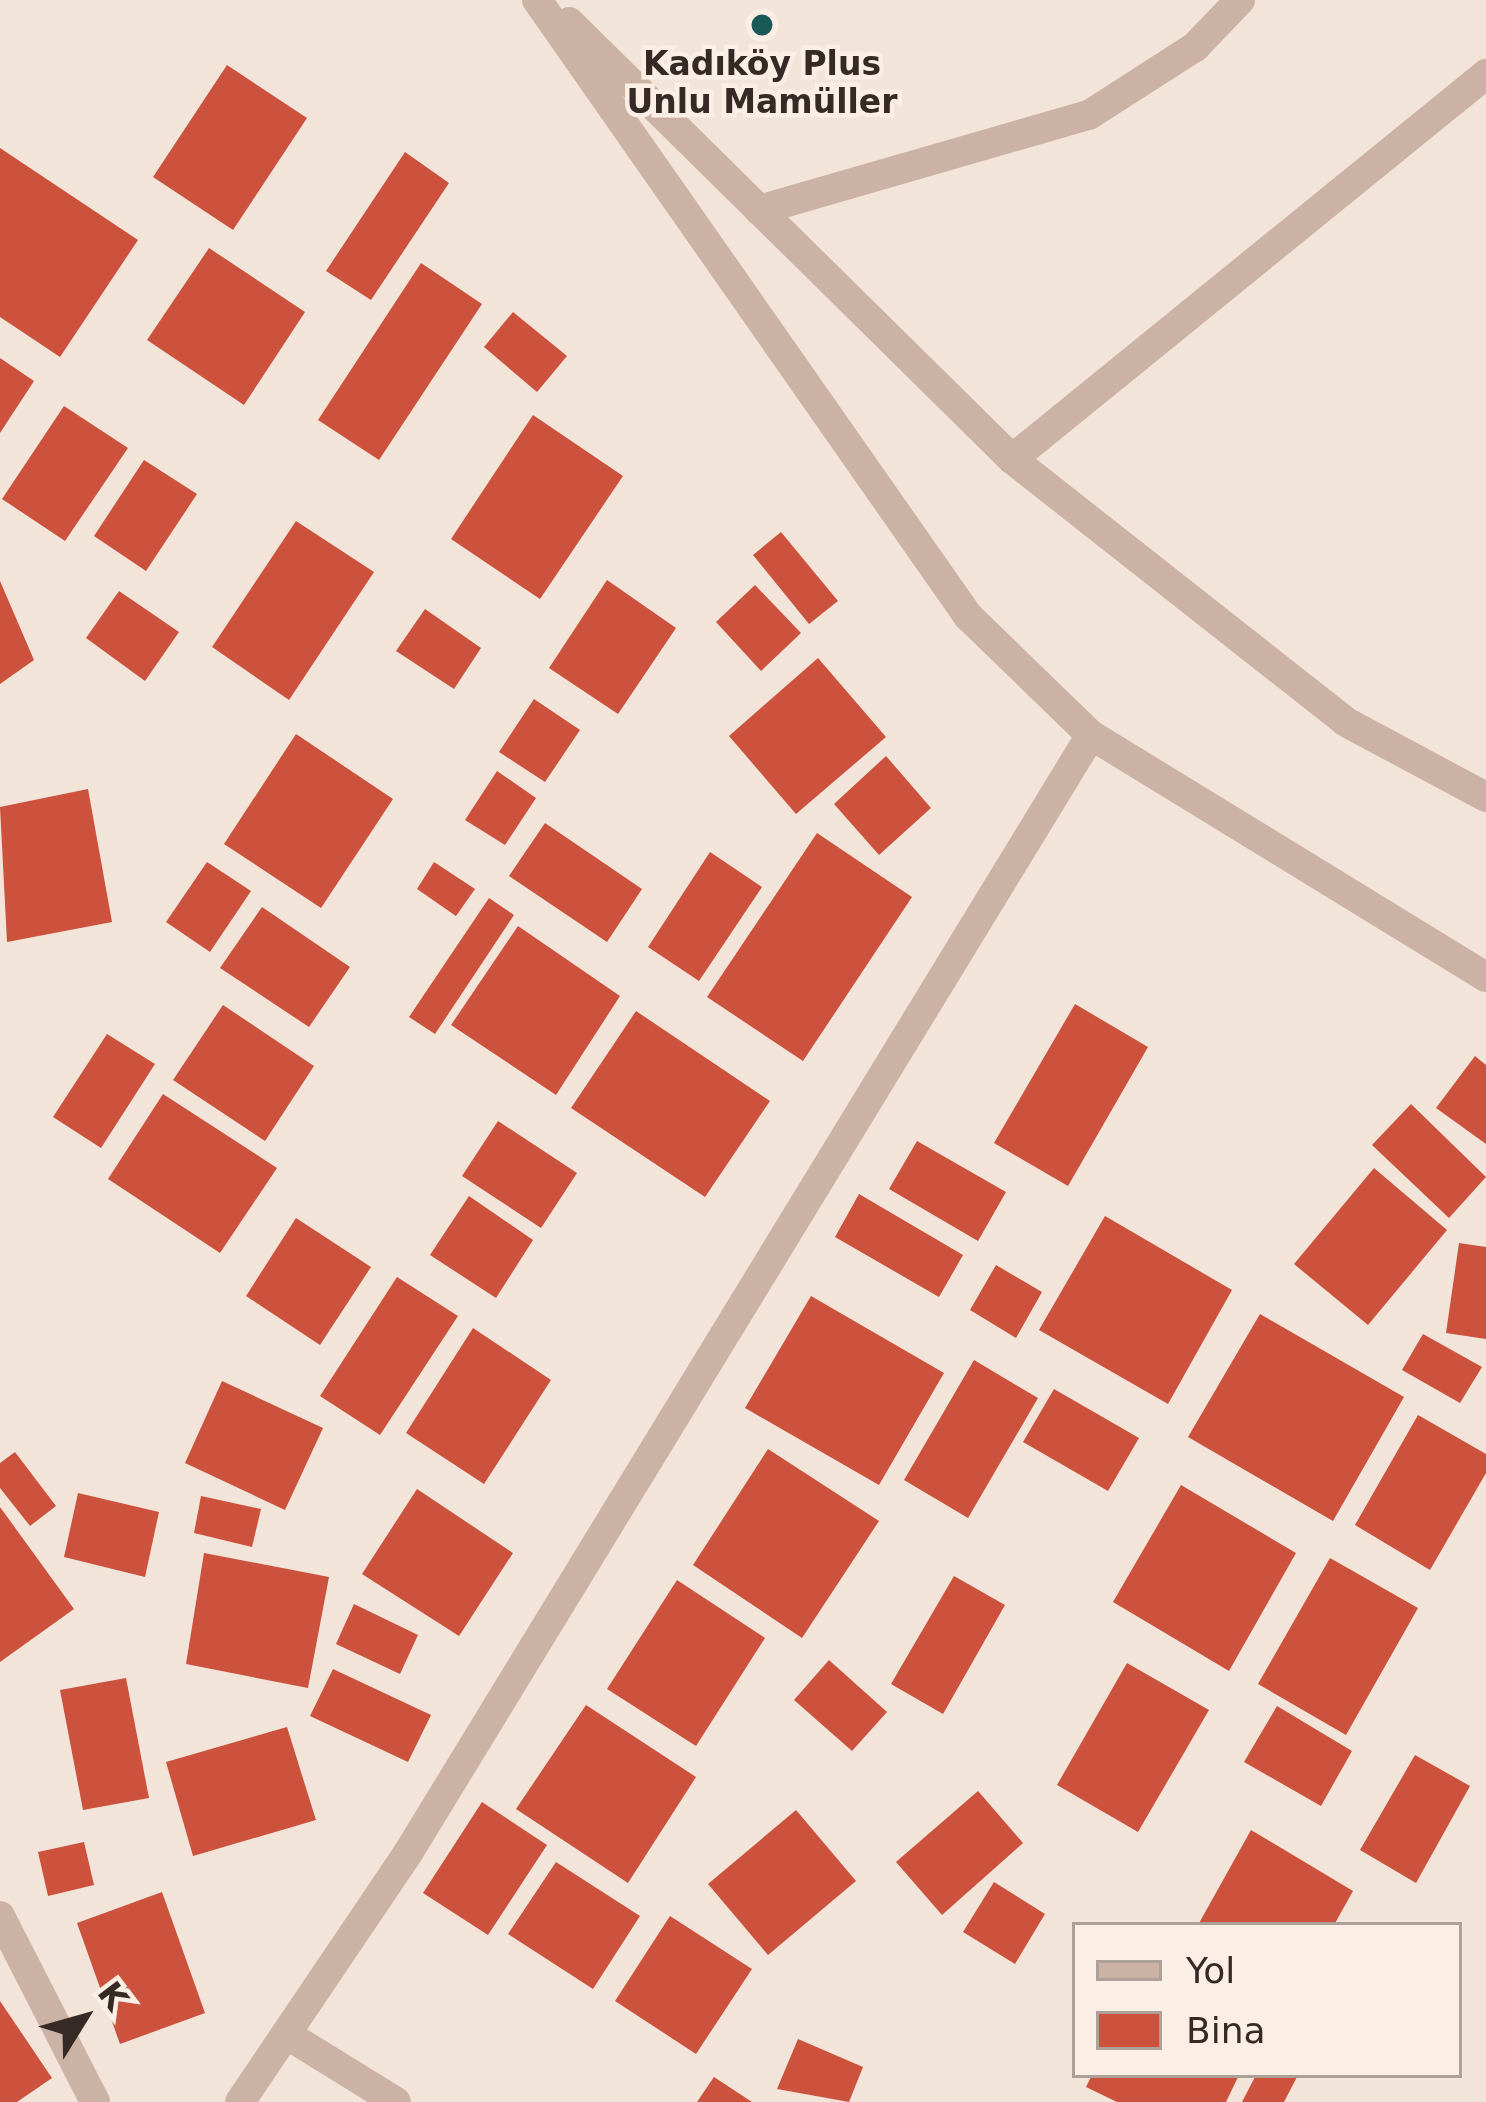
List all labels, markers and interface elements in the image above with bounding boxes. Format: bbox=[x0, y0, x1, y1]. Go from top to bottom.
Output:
marker: Kadıköy Plus Unlu Mamüller bbox=[749, 12, 775, 38]
place label: Kadıköy Plus Unlu Mamüller bbox=[627, 44, 897, 122]
legend bbox=[1072, 1922, 1462, 2078]
text: Yol bbox=[1186, 1950, 1235, 1991]
north arrow bbox=[24, 1958, 144, 2078]
text: K bbox=[90, 1974, 136, 2018]
text: Bina bbox=[1186, 2010, 1266, 2051]

